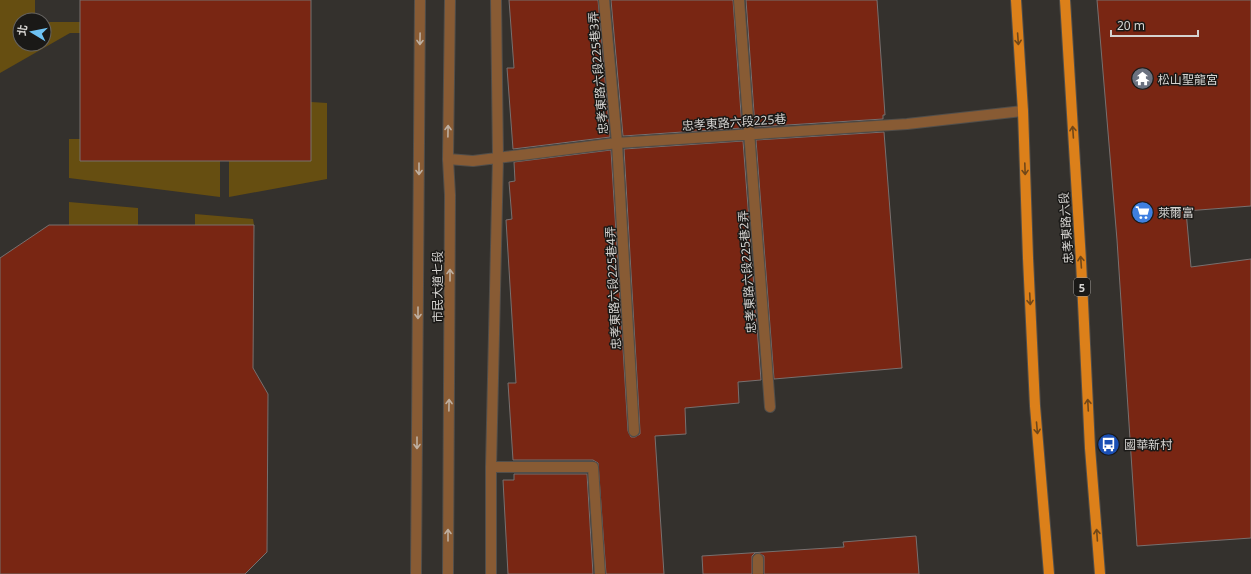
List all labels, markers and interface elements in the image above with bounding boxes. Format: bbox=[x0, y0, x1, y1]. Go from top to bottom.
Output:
street label: 忠孝東路六段225巷3弄 bbox=[584, 11, 612, 135]
north arrow bbox=[12, 12, 52, 52]
scale bar bbox=[1111, 12, 1198, 38]
text: 20 m bbox=[1117, 17, 1145, 34]
text: 北 bbox=[13, 23, 30, 37]
one-way arrow bbox=[416, 32, 424, 45]
one-way arrow bbox=[1015, 32, 1022, 45]
temple icon: 松山聖龍宮 bbox=[1129, 66, 1155, 92]
place label: 松山聖龍宮 bbox=[1158, 71, 1218, 88]
street label: 忠孝東路六段225巷 bbox=[681, 110, 787, 134]
one-way arrow bbox=[444, 125, 452, 138]
one-way arrow bbox=[1069, 126, 1076, 139]
one-way arrow bbox=[415, 162, 423, 175]
one-way arrow bbox=[1021, 162, 1029, 175]
street label: 忠孝東路六段 bbox=[1055, 191, 1077, 265]
supermarket icon: 萊爾富 bbox=[1130, 199, 1156, 225]
place label: 萊爾富 bbox=[1158, 204, 1194, 221]
street label: 忠孝東路六段225巷2弄 bbox=[734, 210, 760, 334]
street label: 忠孝東路六段225巷4弄 bbox=[601, 226, 625, 350]
street label: 市民大道七段 bbox=[429, 251, 446, 323]
one-way arrow bbox=[1077, 256, 1084, 269]
one-way arrow bbox=[446, 269, 454, 282]
road number: 5 bbox=[1074, 278, 1090, 296]
one-way arrow bbox=[1026, 292, 1033, 305]
one-way arrow bbox=[414, 306, 422, 319]
one-way arrow bbox=[445, 399, 453, 412]
one-way arrow bbox=[1084, 399, 1092, 412]
one-way arrow bbox=[1034, 421, 1041, 434]
bus stop icon: 國華新村 bbox=[1095, 431, 1121, 457]
one-way arrow bbox=[413, 436, 421, 449]
place label: 國華新村 bbox=[1124, 436, 1173, 453]
one-way arrow bbox=[444, 529, 452, 542]
one-way arrow bbox=[1093, 529, 1100, 542]

